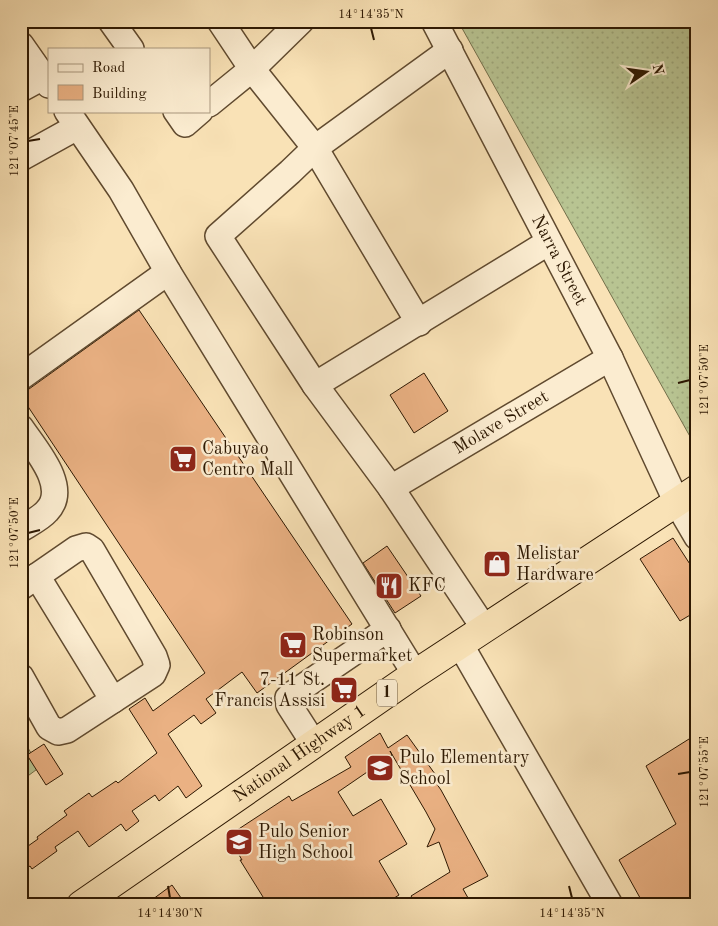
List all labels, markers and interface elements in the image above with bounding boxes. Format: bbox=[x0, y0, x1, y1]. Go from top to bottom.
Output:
text: 14°14'35"N bbox=[338, 8, 404, 21]
legend bbox=[48, 48, 210, 112]
north arrow bbox=[620, 48, 670, 98]
text: Road bbox=[92, 61, 126, 76]
text: N bbox=[650, 63, 666, 76]
text: Building bbox=[92, 87, 147, 102]
text: 121°07'45"E bbox=[8, 105, 21, 177]
street label: Narra Street bbox=[528, 212, 590, 308]
text: 121°07'50"E bbox=[698, 344, 711, 416]
street label: Molave Street bbox=[450, 388, 552, 458]
place label: Cabuyao Centro Mall bbox=[202, 440, 294, 479]
supermarket icon: Cabuyao Centro Mall bbox=[168, 444, 198, 474]
text: 121°07'50"E bbox=[8, 497, 21, 569]
place label: Melistar Hardware bbox=[516, 545, 594, 584]
shop icon: Melistar Hardware bbox=[482, 549, 512, 579]
restaurant icon: KFC bbox=[374, 571, 404, 601]
place label: KFC bbox=[408, 577, 446, 595]
place label: Robinson Supermarket bbox=[312, 626, 412, 665]
supermarket icon: Robinson Supermarket bbox=[278, 630, 308, 660]
place label: 7-11 St. Francis Assisi bbox=[214, 671, 325, 710]
supermarket icon: 7-11 St. Francis Assisi bbox=[329, 675, 359, 705]
road number: 1 bbox=[377, 680, 397, 706]
street label: National Highway 1 bbox=[230, 702, 370, 806]
text: 121°07'55"E bbox=[698, 736, 711, 808]
place label: Pulo Elementary School bbox=[399, 749, 530, 788]
school or university icon: Pulo Elementary School bbox=[365, 753, 395, 783]
place label: Pulo Senior High School bbox=[258, 823, 353, 862]
school or university icon: Pulo Senior High School bbox=[224, 827, 254, 857]
text: 14°14'35"N bbox=[539, 907, 605, 920]
text: 14°14'30"N bbox=[137, 908, 203, 920]

